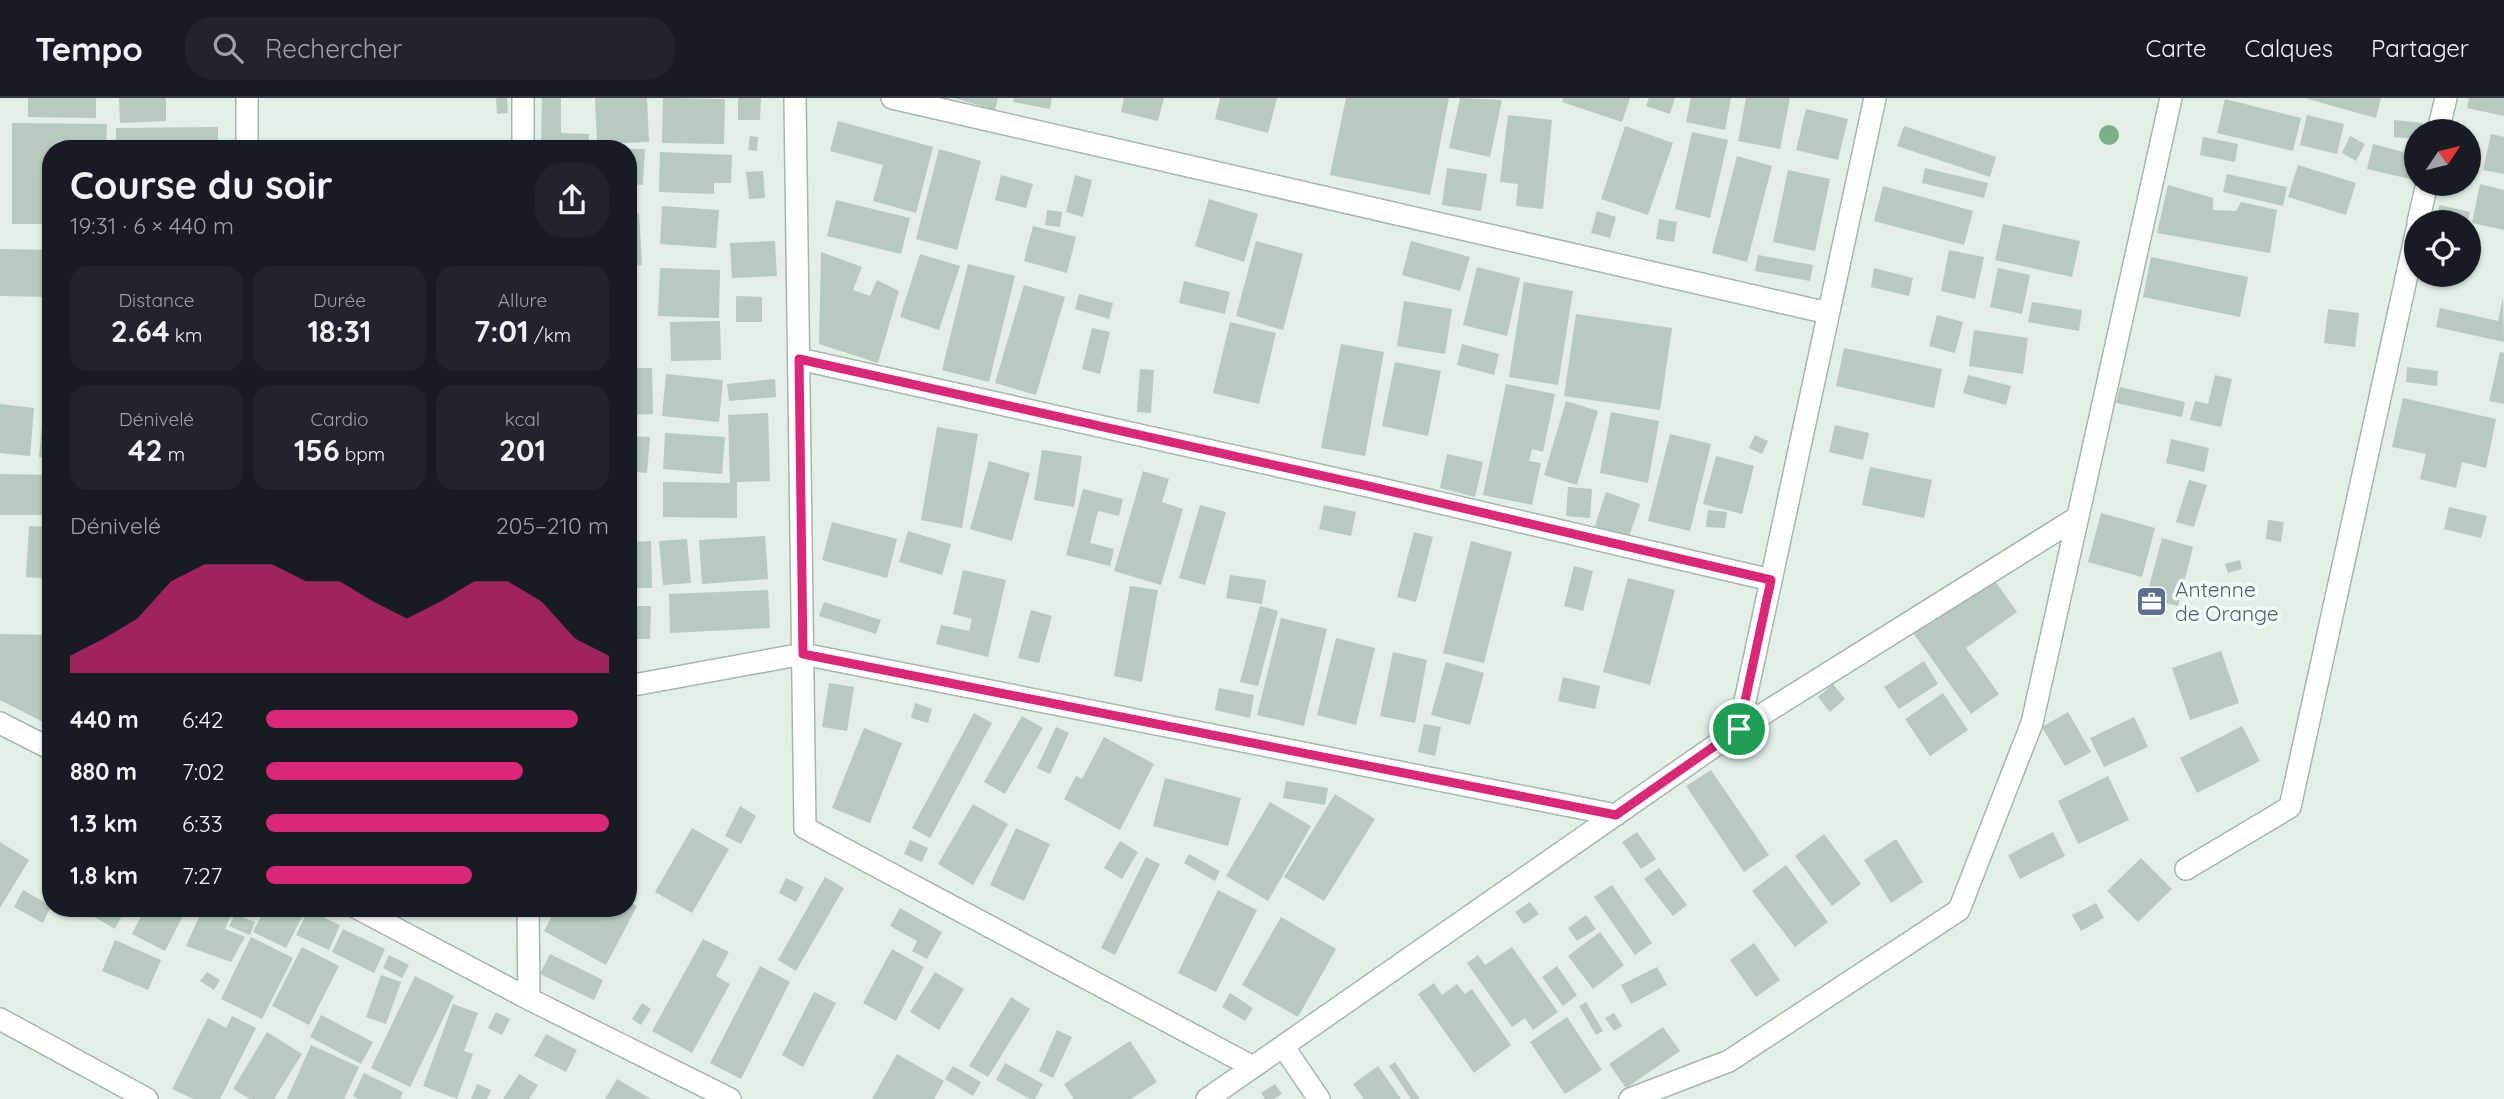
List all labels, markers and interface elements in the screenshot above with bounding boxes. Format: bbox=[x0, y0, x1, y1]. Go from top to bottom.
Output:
search box bbox=[185, 17, 675, 80]
text: Tempo bbox=[35, 28, 143, 69]
icon: search bbox=[209, 29, 247, 67]
text: Rechercher bbox=[265, 32, 402, 65]
text: Carte bbox=[2145, 33, 2207, 63]
text: Calques bbox=[2245, 33, 2333, 63]
text: Partager bbox=[2371, 33, 2469, 63]
north arrow bbox=[2404, 119, 2482, 196]
map controls bbox=[2404, 119, 2481, 287]
text: Course du soir bbox=[70, 161, 333, 209]
button: share bbox=[535, 163, 609, 237]
button: locate bbox=[2404, 210, 2481, 287]
text: 19:31 · 6 × 440 m bbox=[70, 211, 234, 240]
text: Distance bbox=[118, 288, 195, 312]
text: Durée bbox=[313, 288, 366, 312]
text: Allure bbox=[498, 288, 547, 312]
text: 2.64 bbox=[111, 312, 170, 350]
text: 18:31 bbox=[307, 312, 372, 350]
text: 7:01 bbox=[474, 312, 529, 350]
text: km bbox=[170, 323, 202, 347]
text: /km bbox=[529, 323, 571, 347]
text: Dénivelé bbox=[119, 407, 194, 431]
text: Cardio bbox=[311, 407, 368, 431]
text: kcal bbox=[505, 407, 540, 431]
text: 42 bbox=[128, 431, 163, 469]
text: 156 bbox=[294, 431, 340, 469]
text: 201 bbox=[499, 431, 546, 469]
text: m bbox=[163, 442, 185, 466]
text: bpm bbox=[340, 442, 385, 466]
text: Dénivelé bbox=[70, 511, 161, 540]
text: 205–210 m bbox=[496, 511, 609, 540]
place label: Antenne de Orange bbox=[2175, 576, 2279, 626]
office icon: Antenne de Orange bbox=[2135, 585, 2169, 619]
pin bbox=[1709, 699, 1769, 759]
text: 440 m bbox=[70, 705, 139, 734]
text: 6:42 bbox=[182, 705, 224, 734]
icon: arrive bbox=[1720, 710, 1758, 748]
text: 880 m bbox=[70, 757, 137, 786]
text: 7:02 bbox=[182, 757, 225, 786]
text: 1.3 km bbox=[70, 809, 138, 838]
text: 6:33 bbox=[182, 809, 223, 838]
text: 1.8 km bbox=[70, 861, 138, 890]
text: 7:27 bbox=[182, 861, 222, 890]

